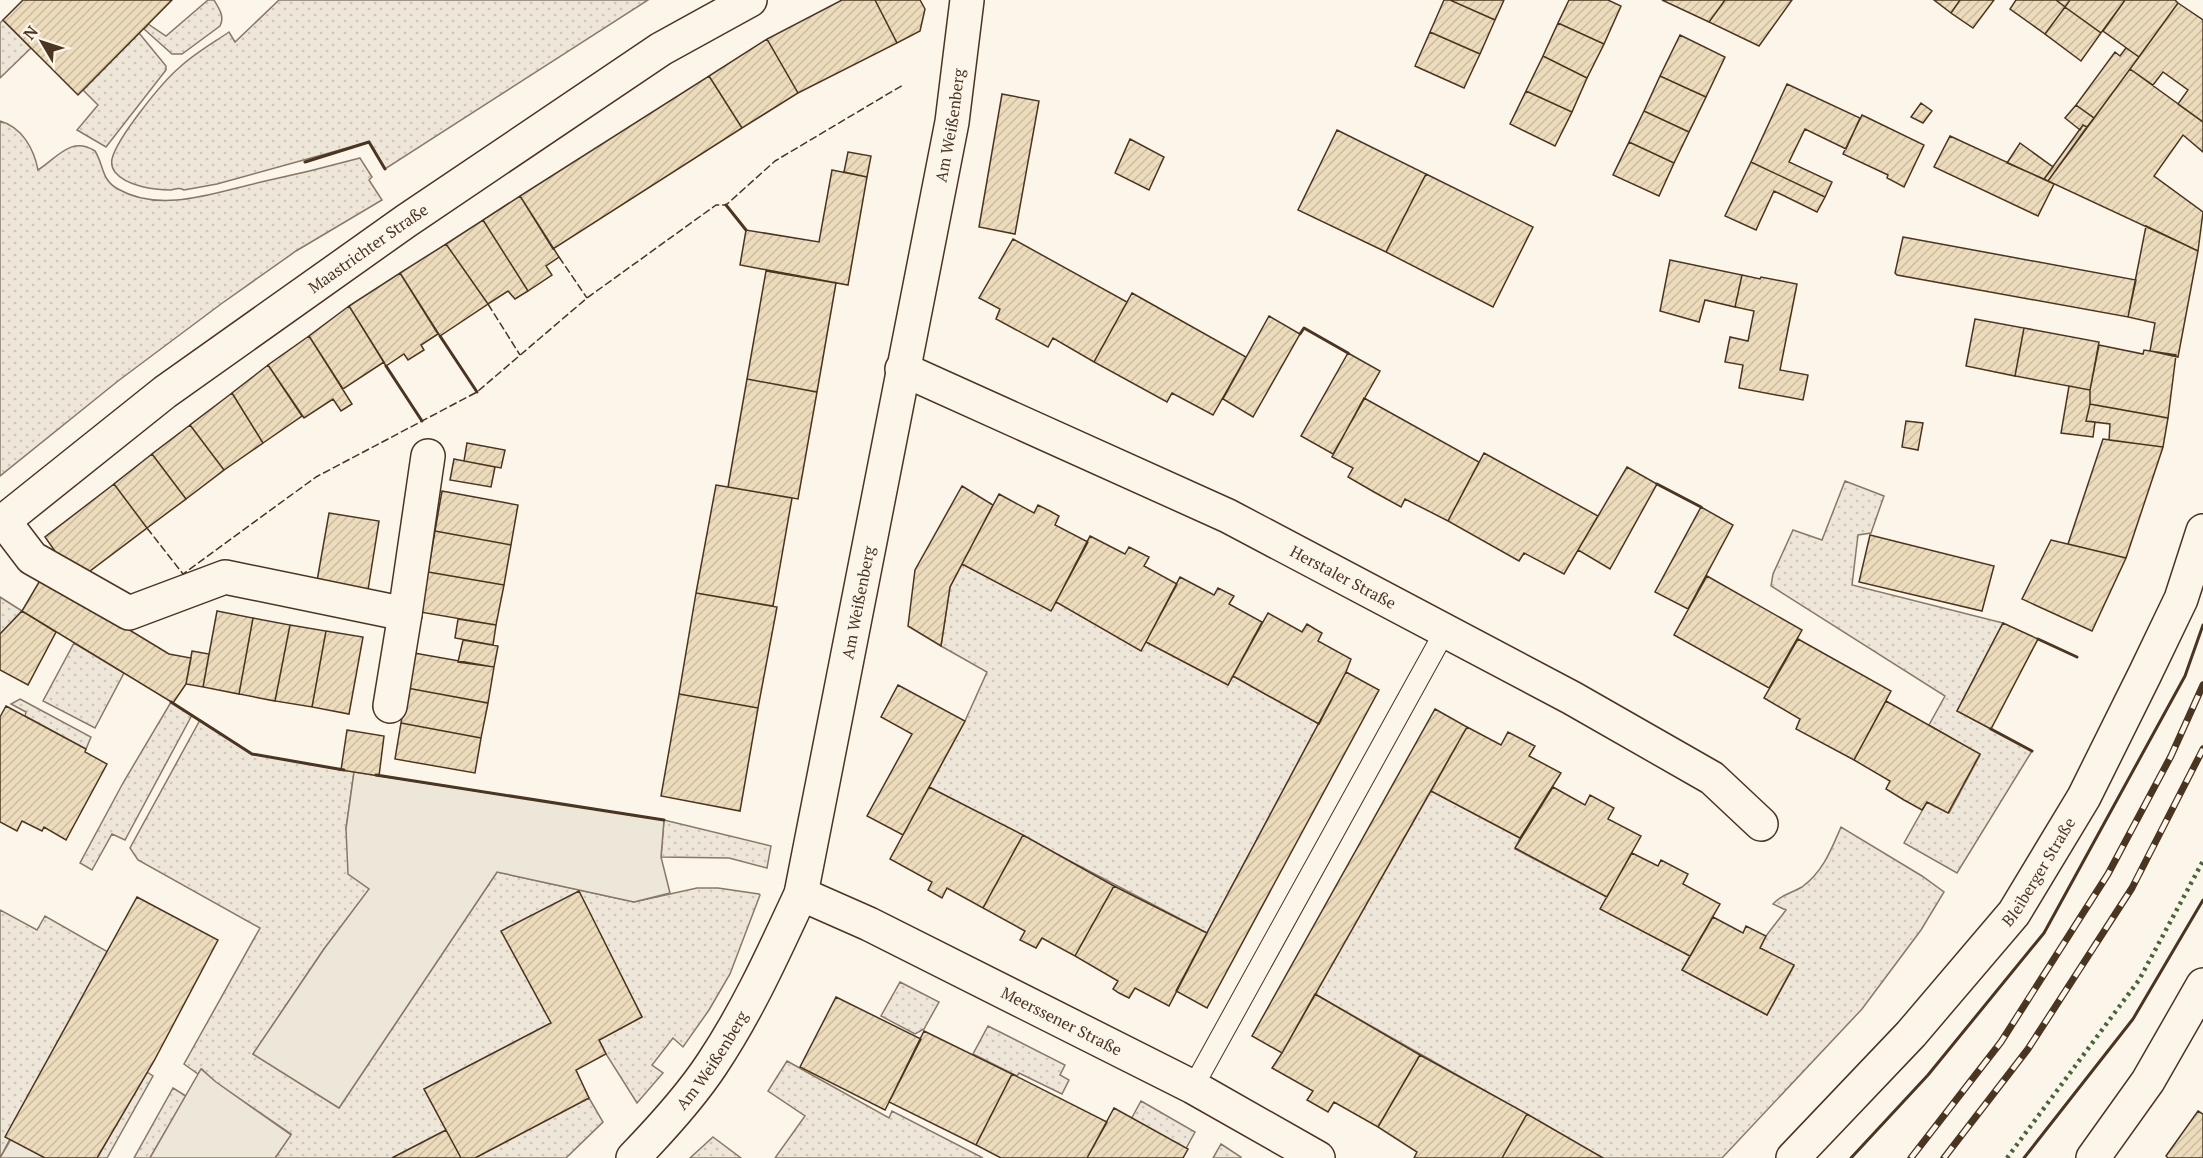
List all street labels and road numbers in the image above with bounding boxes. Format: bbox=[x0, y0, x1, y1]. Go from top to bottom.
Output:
street label: Am Weißenberg bbox=[930, 67, 970, 184]
street label: Maastrichter Straße bbox=[304, 198, 432, 298]
street label: Herstaler Straße bbox=[1286, 540, 1400, 614]
street label: Am Weißenberg bbox=[836, 544, 880, 661]
street label: Bleiberger Straße bbox=[1996, 813, 2080, 931]
street label: Meerssener Straße bbox=[997, 981, 1126, 1061]
street label: Am Weißenberg bbox=[671, 1006, 753, 1114]

